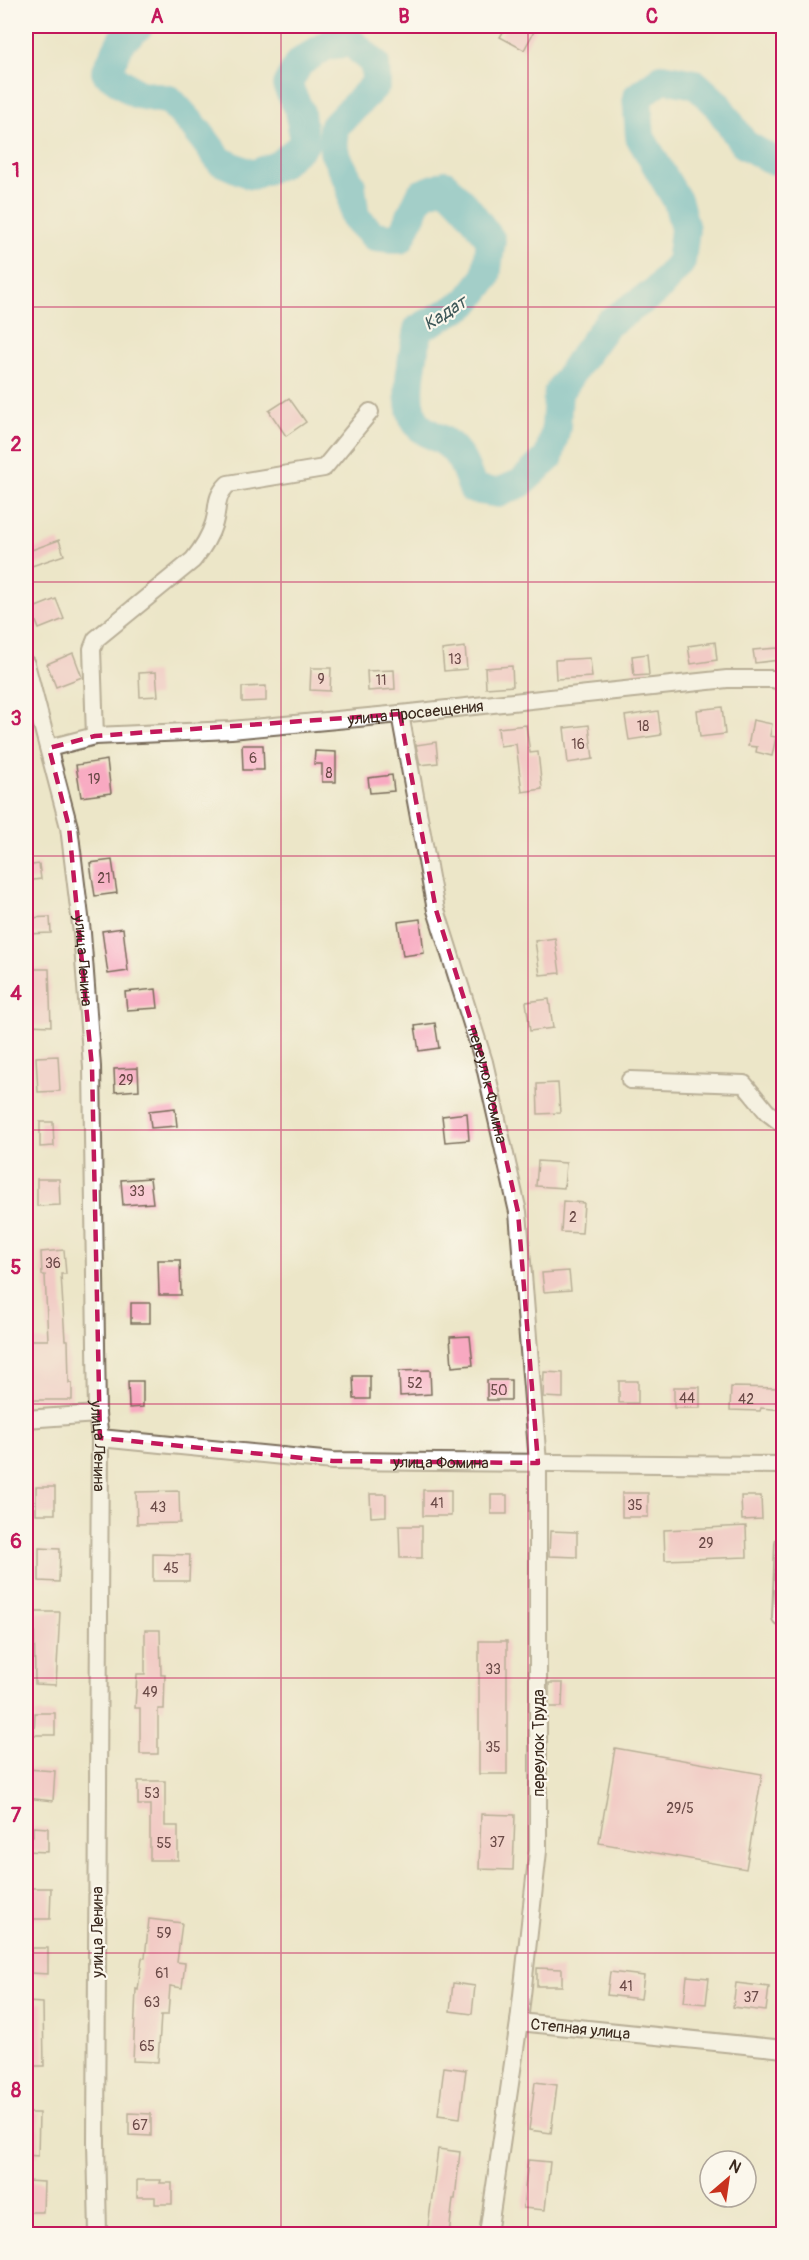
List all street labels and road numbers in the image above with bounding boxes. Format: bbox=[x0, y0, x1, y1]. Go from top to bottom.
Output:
street label: улица Просвещения bbox=[346, 696, 485, 730]
street label: улица Ленина bbox=[69, 913, 96, 1007]
street label: переулок Фомина bbox=[463, 1025, 511, 1145]
street label: улица Ленина bbox=[86, 1399, 109, 1492]
street label: улица Фомина bbox=[392, 1453, 489, 1473]
street label: переулок Труда bbox=[529, 1689, 549, 1797]
street label: улица Ленина bbox=[88, 1886, 108, 1979]
street label: Степная улица bbox=[529, 2014, 631, 2044]

